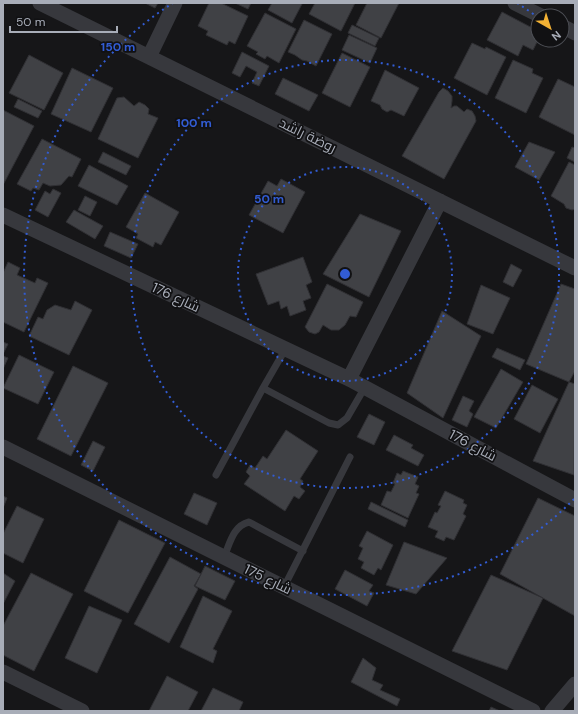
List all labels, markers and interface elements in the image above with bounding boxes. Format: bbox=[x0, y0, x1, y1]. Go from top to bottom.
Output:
scale bar bbox=[10, 8, 117, 34]
north arrow bbox=[530, 8, 570, 48]
text: 50 m bbox=[16, 14, 45, 30]
text: N bbox=[549, 28, 564, 44]
text: 150 m bbox=[101, 39, 135, 55]
street label: روضة راشد bbox=[277, 114, 339, 156]
text: 100 m bbox=[176, 115, 212, 131]
text: 50 m bbox=[254, 191, 284, 207]
centre of rings bbox=[338, 267, 352, 281]
street label: شارع 176 bbox=[149, 278, 203, 316]
street label: شارع 176 bbox=[446, 425, 500, 465]
street label: شارع 175 bbox=[241, 560, 295, 598]

